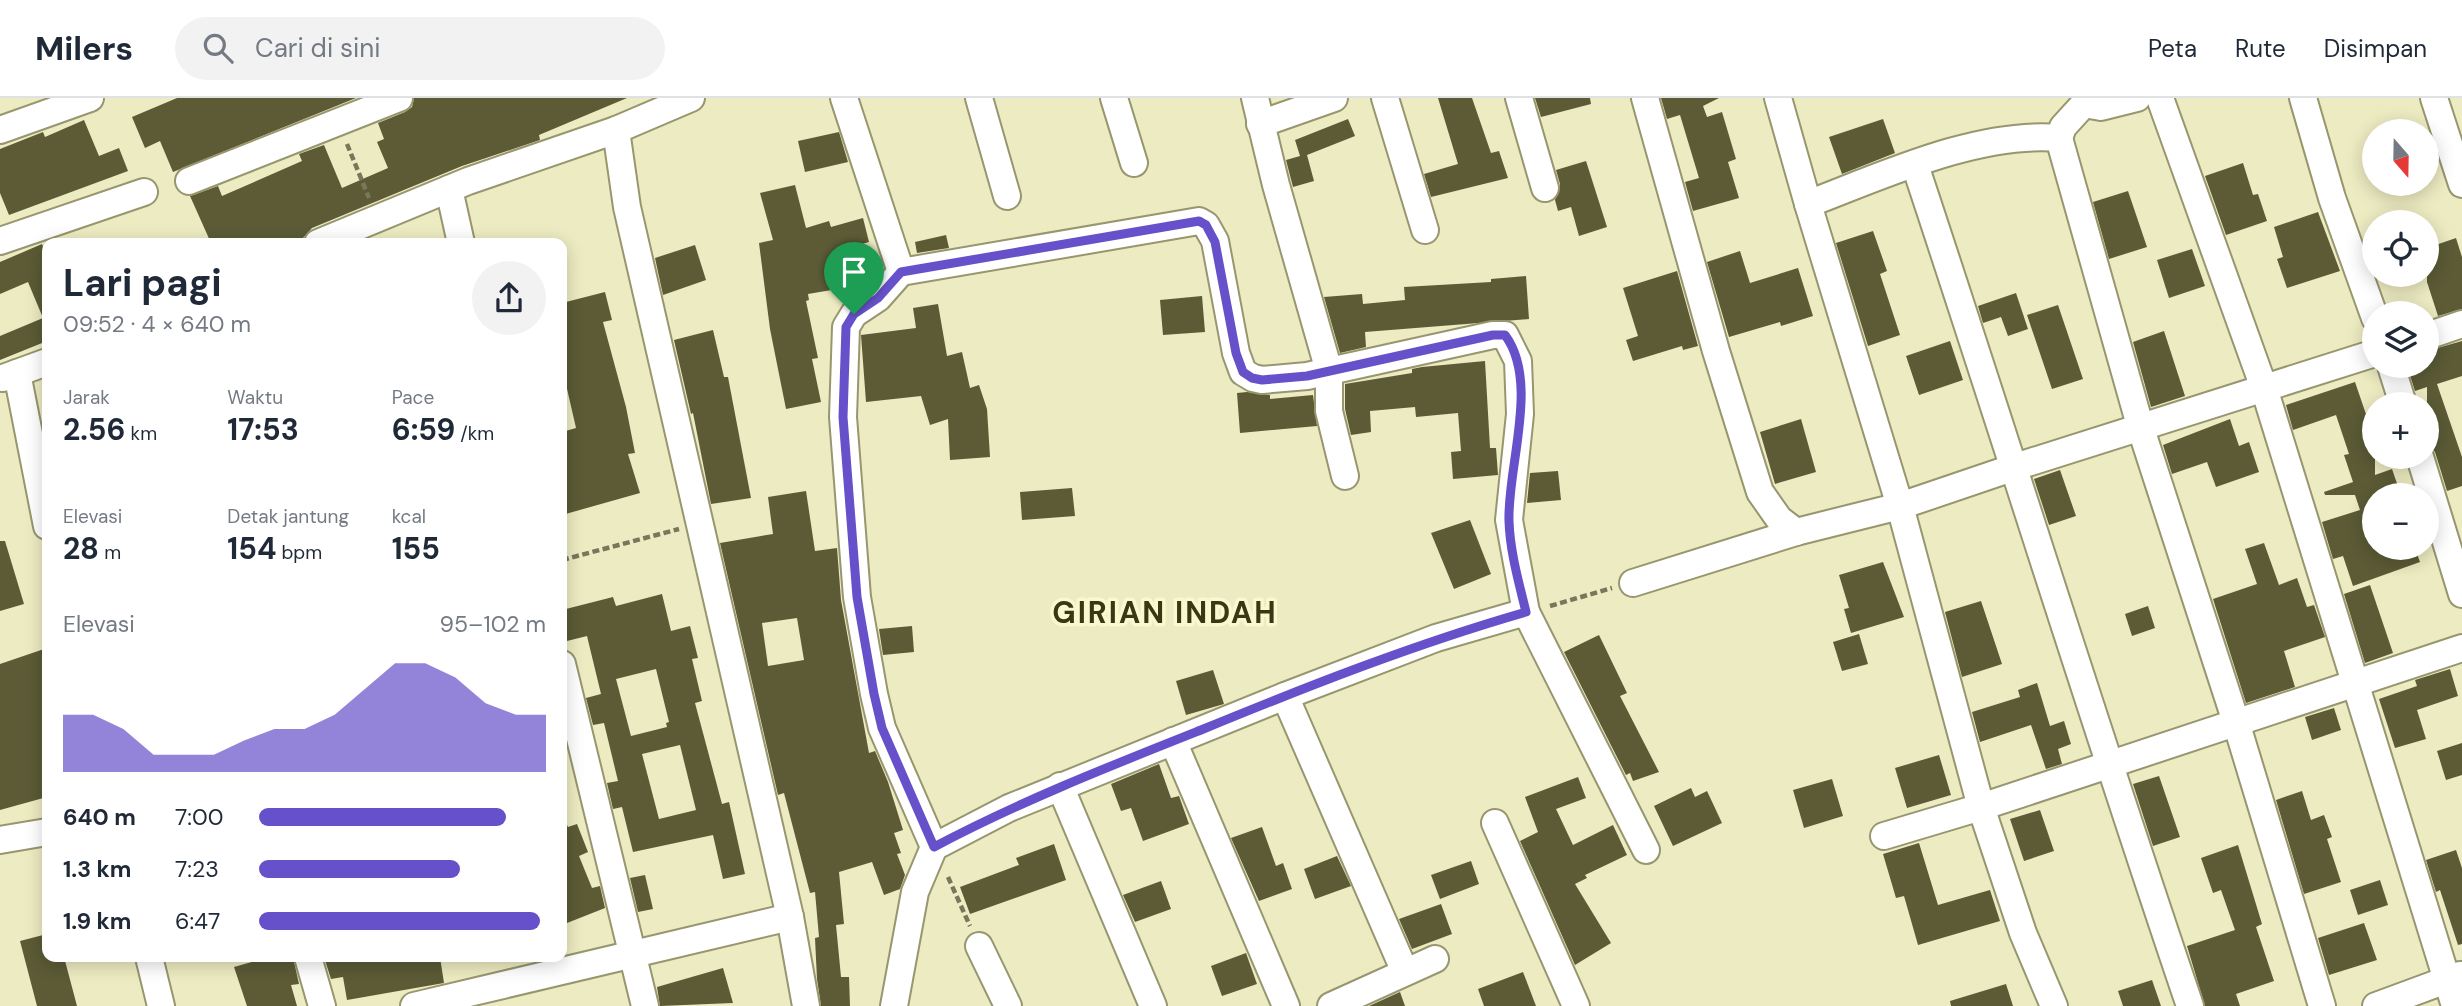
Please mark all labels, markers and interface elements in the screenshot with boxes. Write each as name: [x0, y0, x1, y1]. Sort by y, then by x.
search box: [175, 17, 665, 80]
text: Milers: [35, 27, 133, 70]
icon: search: [199, 29, 237, 67]
text: Cari di sini: [255, 31, 381, 65]
text: Peta: [2148, 33, 2197, 64]
text: Rute: [2235, 33, 2286, 64]
text: Disimpan: [2324, 33, 2427, 64]
north arrow: [2362, 119, 2440, 196]
map controls: [2362, 119, 2439, 560]
button: locate: [2362, 210, 2439, 287]
pin: [824, 242, 884, 314]
icon: arrive: [835, 253, 873, 291]
text: Lari pagi: [63, 258, 222, 308]
button: share: [472, 261, 546, 335]
button: layers: [2362, 301, 2439, 378]
text: 09:52 · 4 × 640 m: [63, 309, 251, 339]
text: Jarak: [63, 385, 110, 410]
text: Waktu: [227, 385, 283, 410]
text: Pace: [392, 385, 434, 410]
button: +: [2362, 392, 2439, 469]
text: 2.56: [63, 410, 126, 449]
text: 17:53: [227, 410, 299, 449]
text: 6:59: [392, 410, 455, 449]
text: km: [126, 421, 157, 446]
text: /km: [455, 421, 494, 446]
button: −: [2362, 483, 2439, 560]
text: Elevasi: [63, 504, 122, 529]
text: Detak jantung: [227, 504, 349, 529]
text: kcal: [392, 504, 426, 529]
text: 28: [63, 529, 99, 568]
text: 154: [227, 529, 276, 568]
text: 155: [392, 529, 440, 568]
text: m: [99, 540, 121, 565]
text: bpm: [276, 540, 322, 565]
district label: GIRIAN INDAH: [1052, 593, 1278, 632]
text: Elevasi: [63, 609, 135, 639]
text: 95–102 m: [440, 609, 546, 639]
text: 640 m: [63, 802, 136, 832]
text: 7:00: [175, 802, 223, 832]
text: 1.3 km: [63, 854, 131, 884]
text: 7:23: [175, 854, 219, 884]
text: 1.9 km: [63, 906, 131, 936]
text: 6:47: [175, 906, 220, 936]

